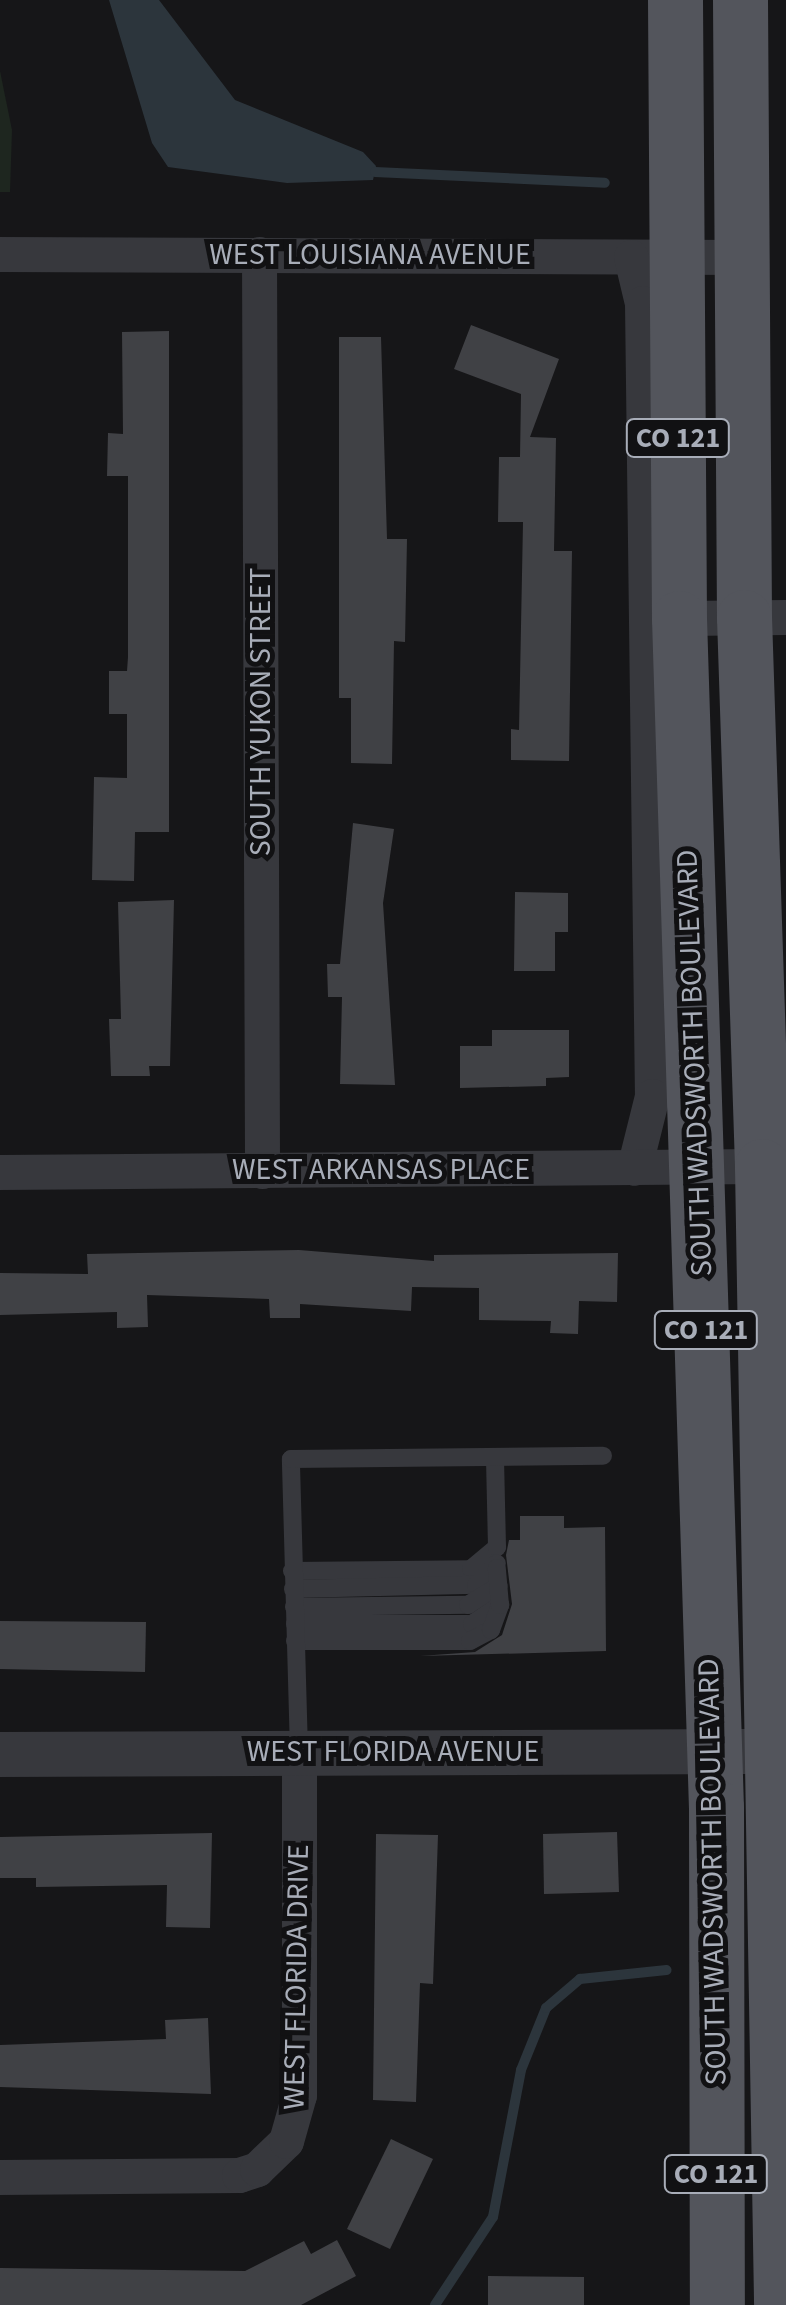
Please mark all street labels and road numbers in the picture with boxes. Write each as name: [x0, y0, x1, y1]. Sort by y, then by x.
street label: WEST LOUISIANA AVENUE: [209, 237, 531, 273]
road number: CO 121: [626, 415, 730, 461]
street label: SOUTH YUKON STREET: [243, 568, 279, 856]
street label: SOUTH WADSWORTH BOULEVARD: [670, 849, 720, 1277]
street label: WEST ARKANSAS PLACE: [232, 1152, 530, 1188]
road number: CO 121: [654, 1307, 758, 1353]
street label: SOUTH WADSWORTH BOULEVARD: [691, 1658, 735, 2086]
street label: WEST FLORIDA AVENUE: [247, 1734, 539, 1770]
street label: WEST FLORIDA DRIVE: [277, 1844, 317, 2110]
road number: CO 121: [664, 2151, 768, 2197]

